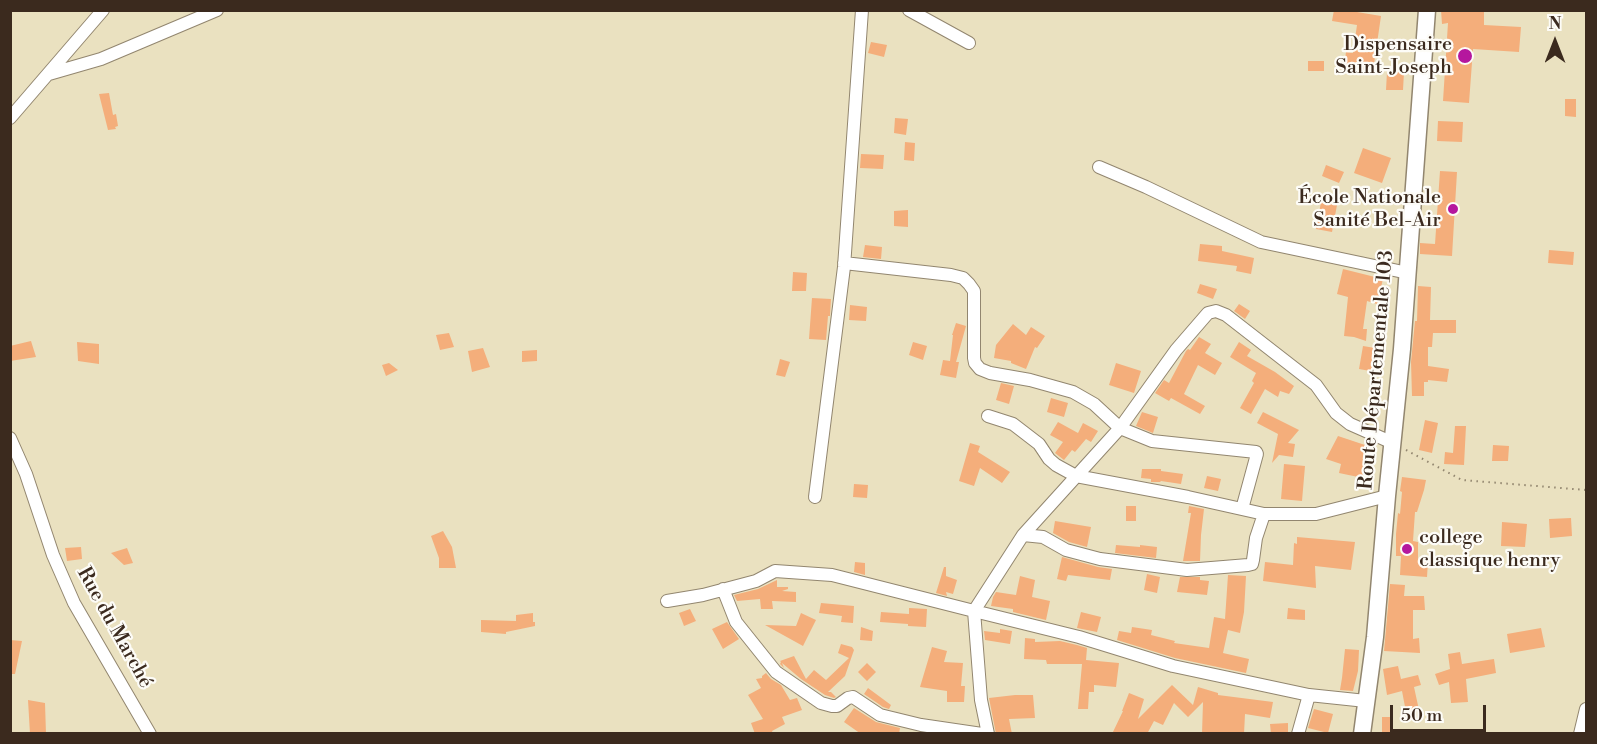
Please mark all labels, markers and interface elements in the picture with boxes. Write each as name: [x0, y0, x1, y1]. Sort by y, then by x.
north arrow: [1525, 12, 1585, 72]
text: N: [1549, 14, 1561, 34]
place label: Dispensaire Saint-Joseph: [1335, 33, 1452, 80]
marker: Dispensaire Saint-Joseph: [1456, 47, 1474, 65]
place label: École Nationale Sanité Bel-Air: [1298, 186, 1441, 233]
marker: École Nationale Sanité Bel-Air: [1446, 202, 1460, 216]
street label: Route Départementale 103: [1355, 249, 1399, 491]
place label: college classique henry: [1419, 526, 1560, 573]
marker: college classique henry: [1400, 542, 1414, 556]
street label: Rue du Marché: [71, 563, 157, 693]
scale bar: [1393, 693, 1489, 731]
text: 50 m: [1401, 704, 1442, 727]

